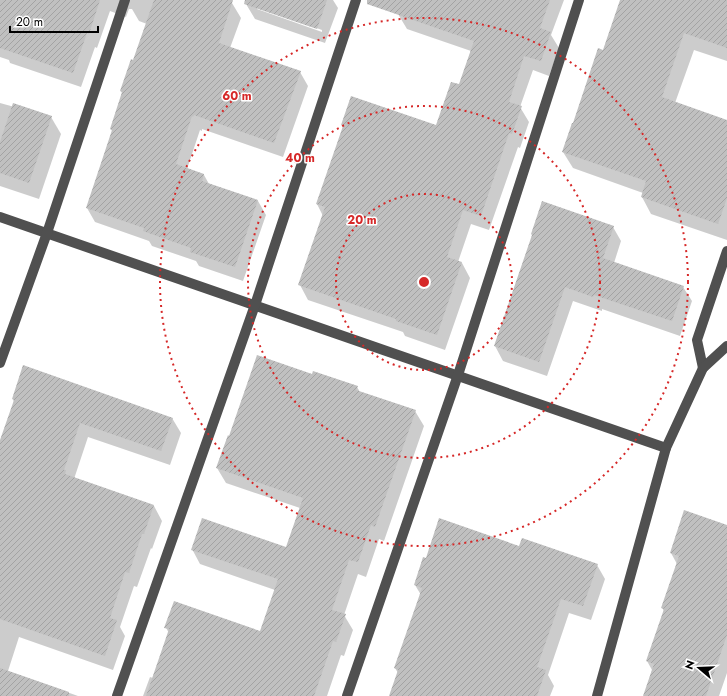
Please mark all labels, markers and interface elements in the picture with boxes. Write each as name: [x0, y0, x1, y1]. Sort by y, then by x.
scale bar: [10, 8, 98, 34]
text: 20 m: [16, 13, 43, 31]
text: 60 m: [222, 87, 252, 105]
text: 40 m: [285, 149, 315, 167]
text: 20 m: [347, 211, 377, 229]
centre of rings: [417, 275, 431, 289]
north arrow: [679, 648, 719, 688]
text: N: [681, 658, 699, 671]

